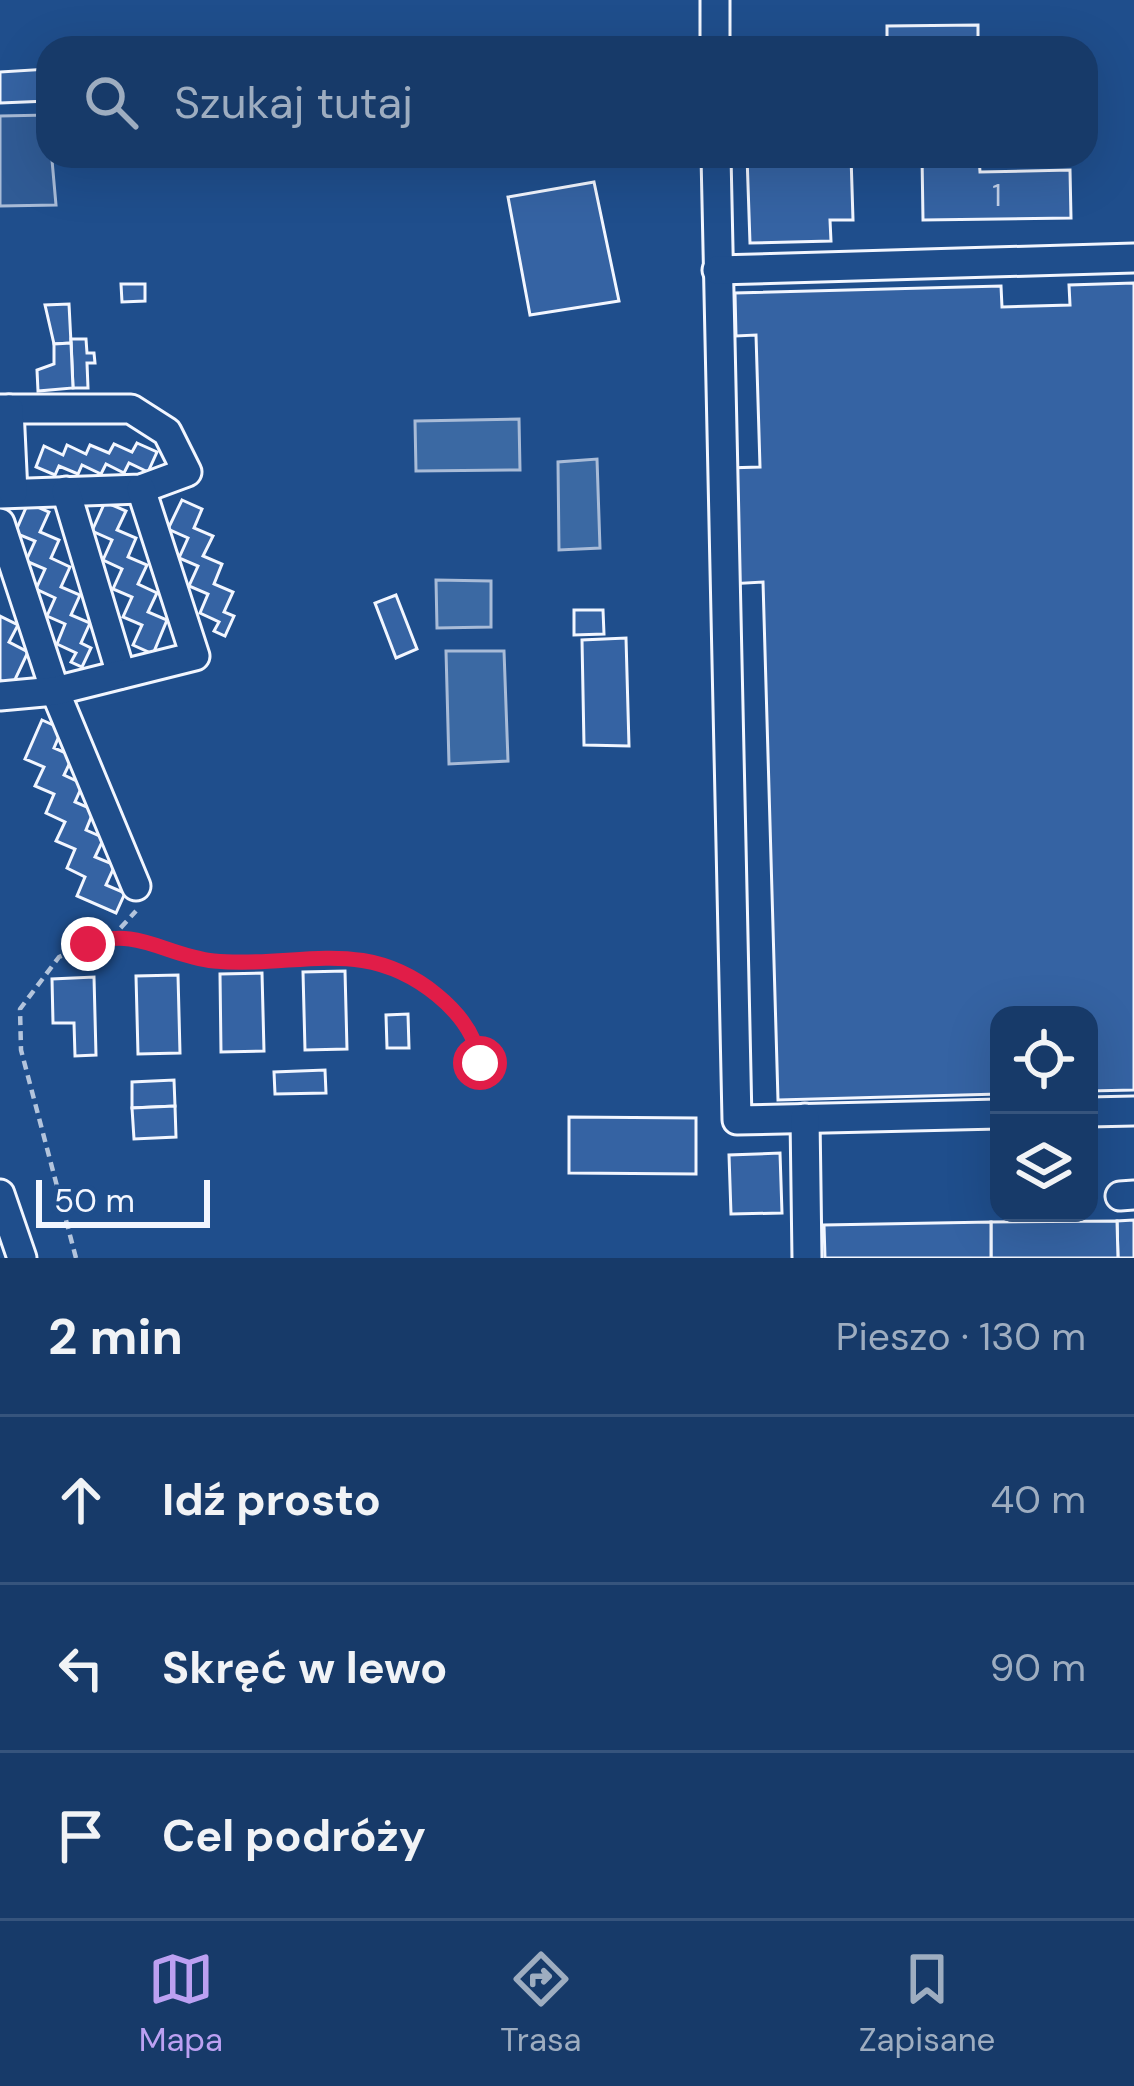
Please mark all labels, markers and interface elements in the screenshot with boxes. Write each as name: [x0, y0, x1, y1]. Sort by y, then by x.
search box: [36, 36, 1098, 168]
icon: search: [78, 69, 144, 135]
text: Szukaj tutaj: [174, 73, 413, 132]
house number: 1: [992, 176, 1002, 215]
route end: [61, 917, 115, 971]
map controls: [990, 1006, 1098, 1222]
button: locate: [990, 1006, 1098, 1114]
route start: [453, 1036, 507, 1090]
button: layers: [990, 1114, 1098, 1222]
scale bar: [36, 1174, 210, 1227]
text: 50 m: [54, 1179, 135, 1222]
text: 2 min: [48, 1303, 183, 1370]
text: Pieszo · 130 m: [836, 1311, 1086, 1362]
icon: ahead: [48, 1467, 114, 1533]
text: Idź prosto: [162, 1470, 381, 1529]
text: 40 m: [991, 1474, 1086, 1525]
icon: left: [48, 1635, 114, 1701]
text: Skręć w lewo: [162, 1638, 447, 1697]
text: 90 m: [990, 1642, 1086, 1693]
icon: arrive: [48, 1803, 114, 1869]
text: Cel podróży: [162, 1806, 426, 1865]
tab: Mapa: [139, 1946, 223, 2061]
tab: Trasa: [500, 1946, 582, 2061]
tab: Zapisane: [859, 1946, 995, 2061]

